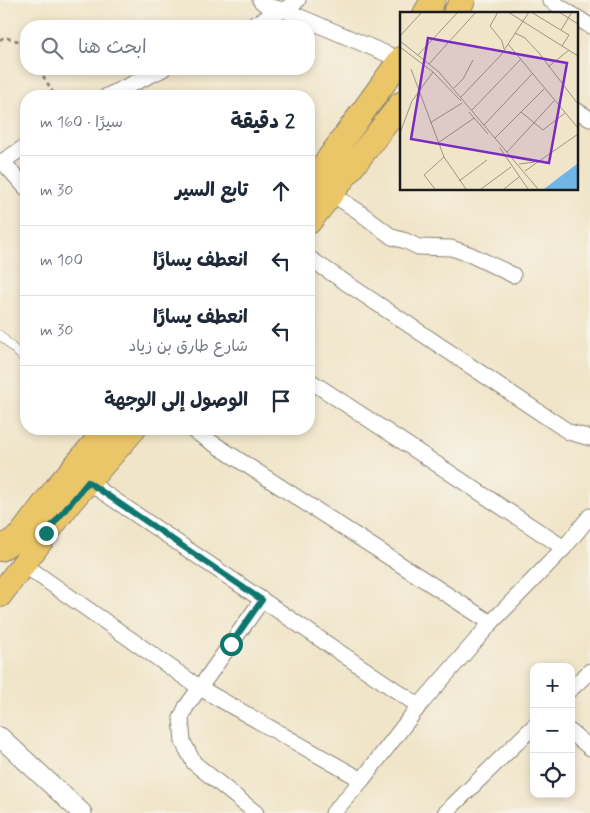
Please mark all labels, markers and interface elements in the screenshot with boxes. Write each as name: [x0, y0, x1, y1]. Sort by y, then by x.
inset map: [400, 12, 578, 190]
search box: [20, 20, 315, 75]
icon: search: [38, 34, 66, 62]
text: ابحث هنا: [78, 35, 147, 60]
text: 2 دقيقة: [231, 108, 295, 136]
text: سيرًا · 160 m: [40, 112, 123, 133]
icon: ahead: [267, 177, 295, 205]
text: تابع السير: [175, 178, 248, 203]
text: 30 m: [40, 180, 73, 201]
icon: left: [267, 247, 295, 275]
text: انعطف يسارًا: [153, 248, 248, 273]
text: 100 m: [40, 250, 83, 271]
text: انعطف يسارًا: [153, 305, 248, 330]
icon: left: [267, 317, 295, 345]
text: 30 m: [40, 320, 73, 341]
text: شارع طارق بن زياد: [129, 336, 248, 357]
icon: arrive: [267, 387, 295, 415]
text: الوصول إلى الوجهة: [104, 388, 248, 413]
route end: [35, 522, 58, 545]
route start: [220, 633, 243, 656]
map controls: [530, 663, 575, 798]
button: +: [530, 663, 575, 708]
button: −: [530, 708, 575, 753]
button: locate: [530, 753, 575, 798]

